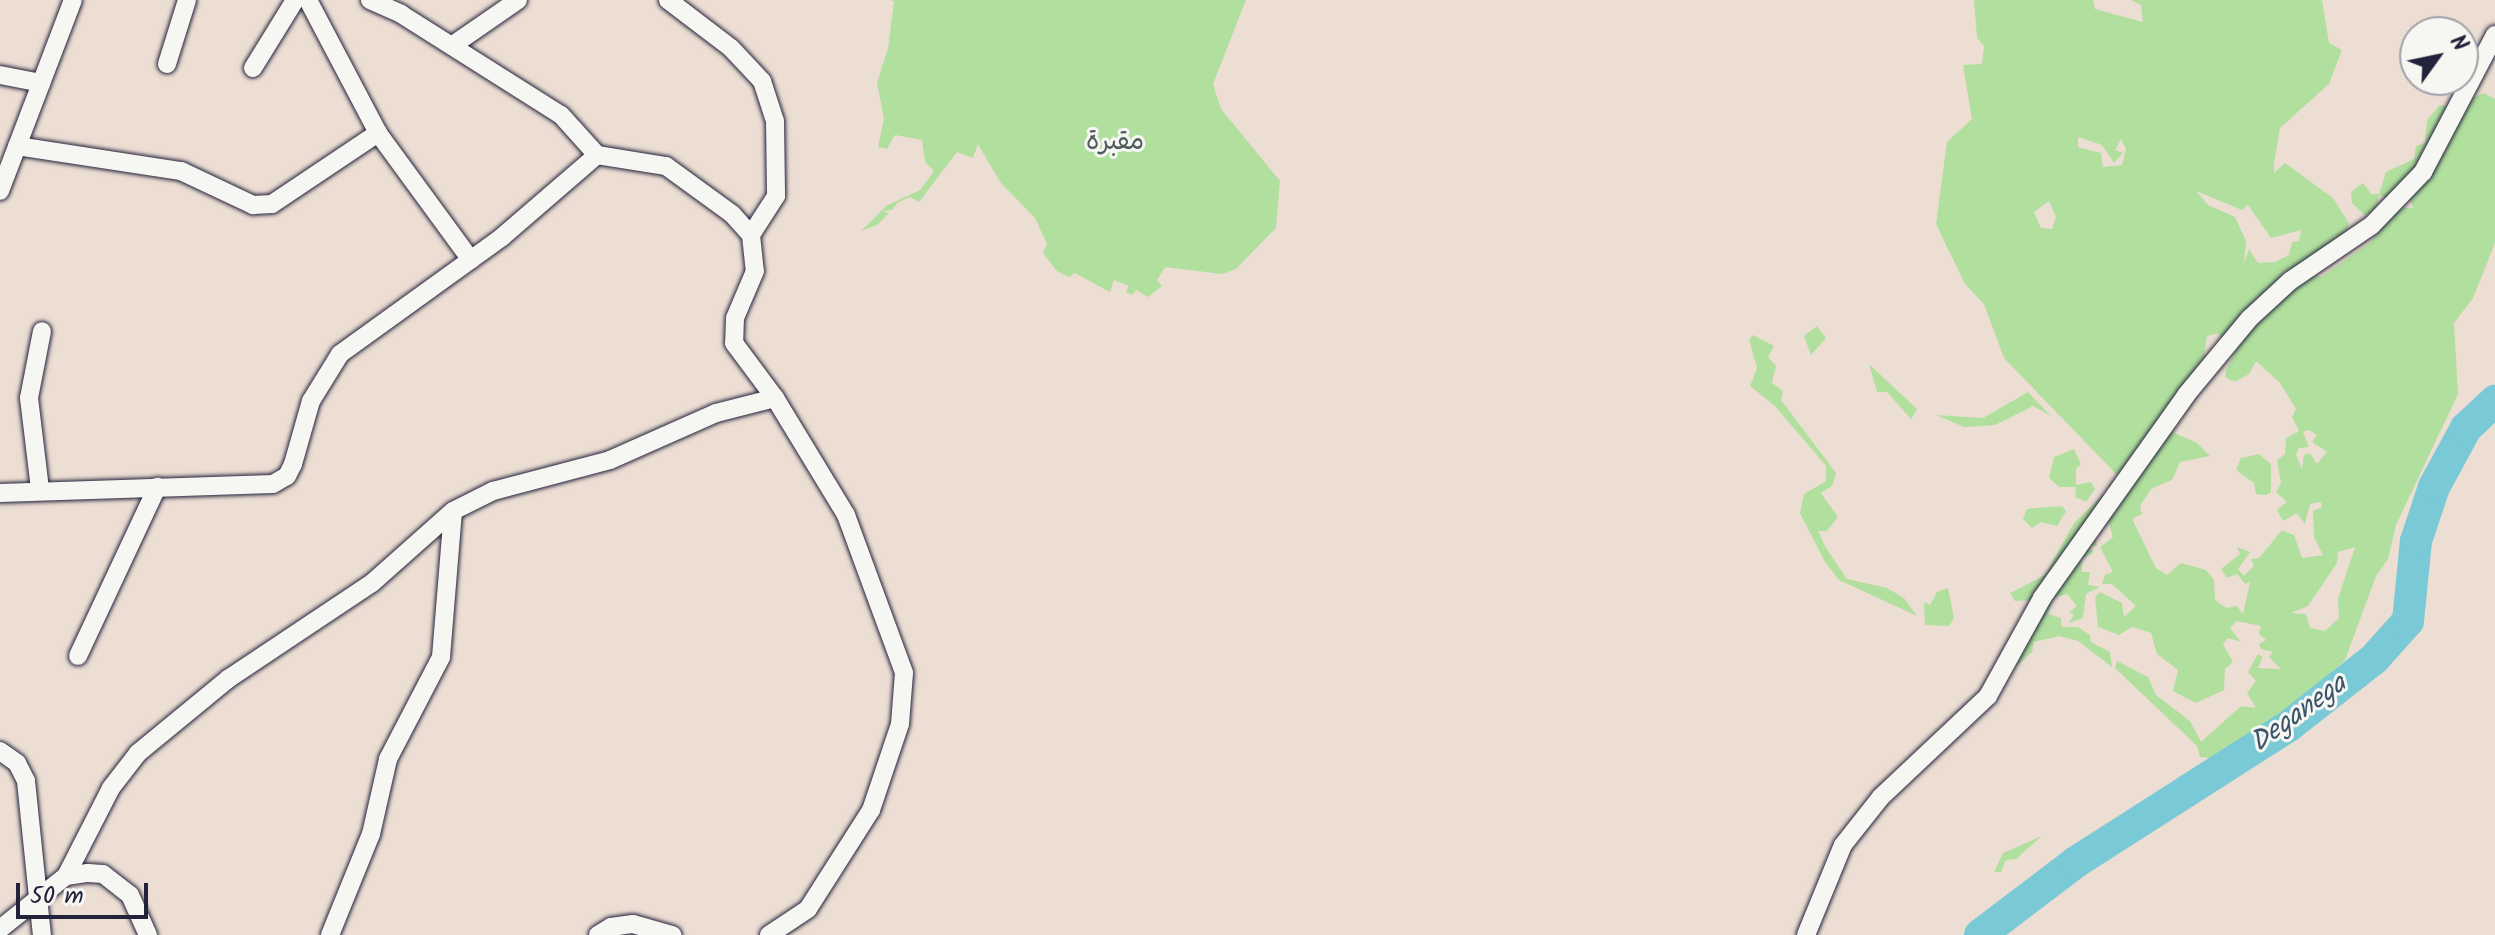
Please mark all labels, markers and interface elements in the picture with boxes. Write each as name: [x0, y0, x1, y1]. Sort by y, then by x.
north arrow: [2399, 16, 2479, 96]
text: N: [2439, 28, 2476, 59]
park label: مقبرة: [1086, 127, 1144, 159]
water label: Deganega: [2244, 668, 2354, 760]
scale bar: [20, 867, 152, 917]
text: 50 m: [30, 877, 84, 916]

